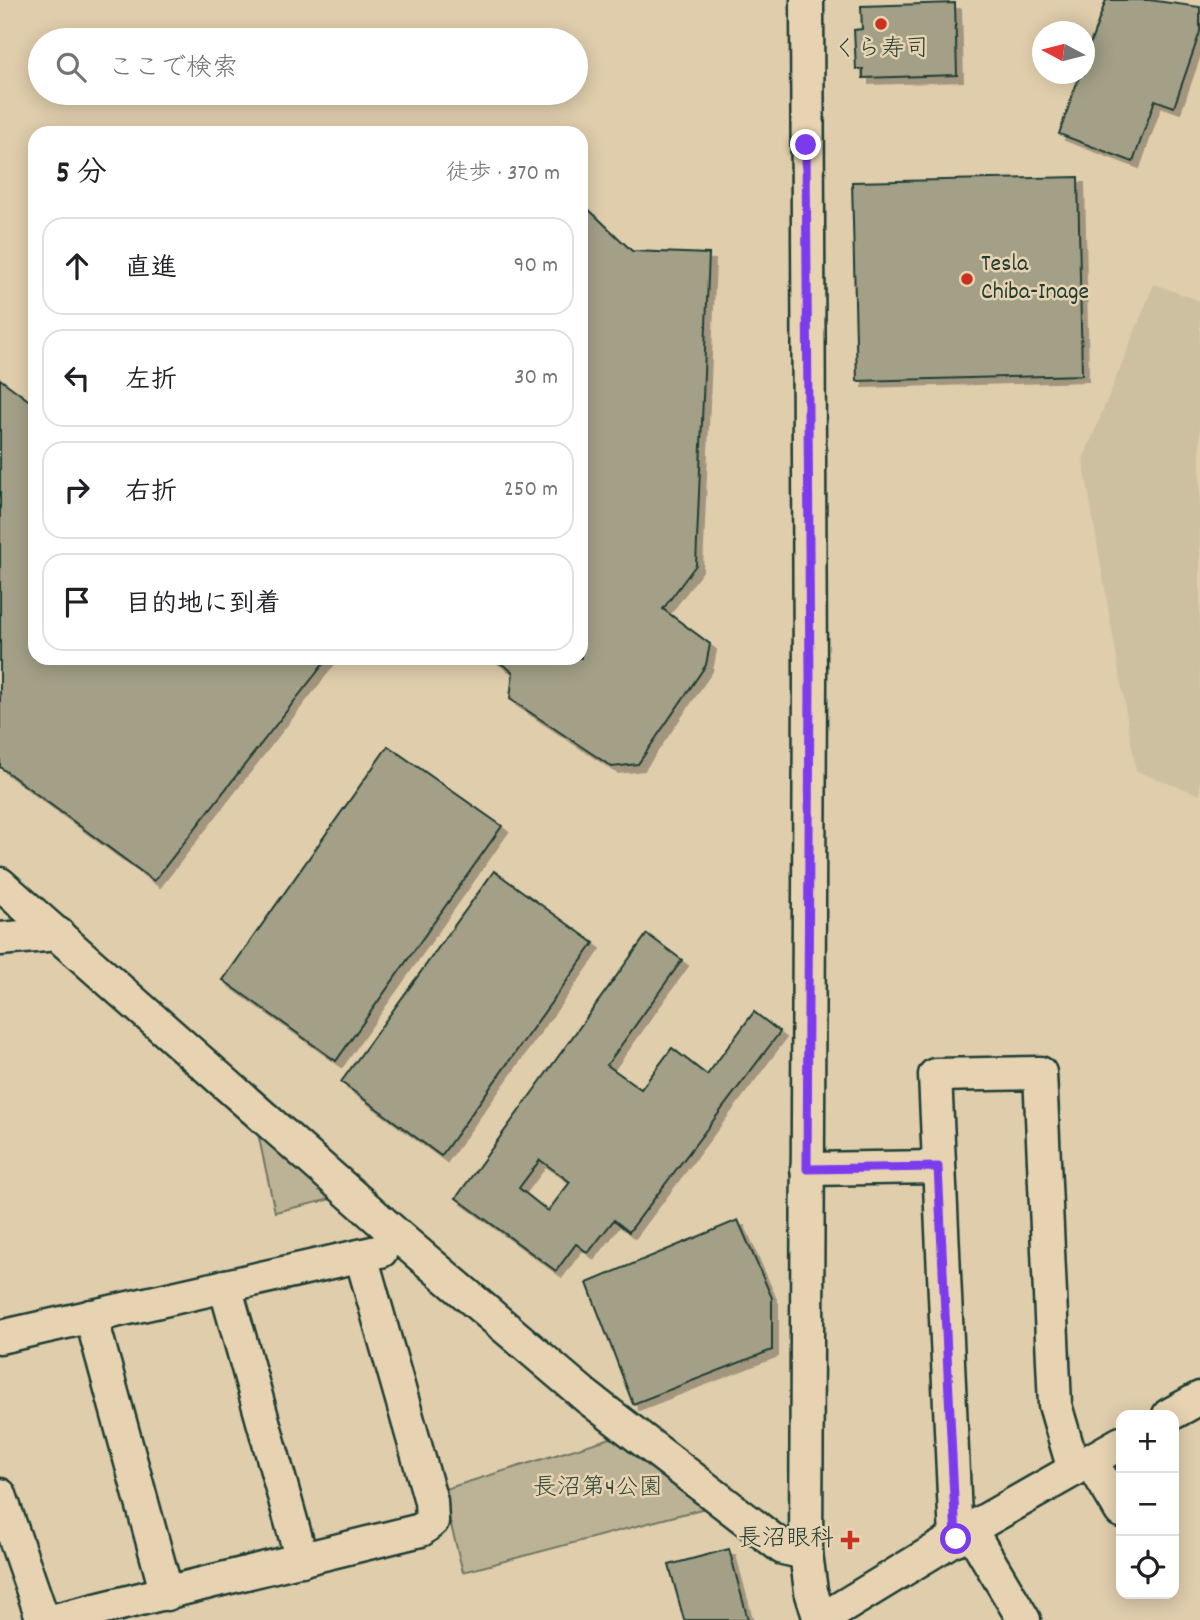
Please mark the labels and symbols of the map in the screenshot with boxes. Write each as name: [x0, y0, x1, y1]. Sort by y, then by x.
marker: くら寿司: [873, 16, 889, 32]
north arrow: [1032, 21, 1095, 84]
place label: くら寿司: [833, 33, 929, 67]
route end: [790, 129, 821, 160]
place label: Tesla Chiba-Inage: [981, 248, 1089, 310]
marker: Tesla Chiba-Inage: [959, 271, 975, 287]
park label: 長沼第4公園: [533, 1472, 663, 1506]
place label: 長沼眼科: [738, 1523, 834, 1557]
route start: [940, 1523, 971, 1554]
marker: 長沼眼科: [840, 1530, 860, 1550]

